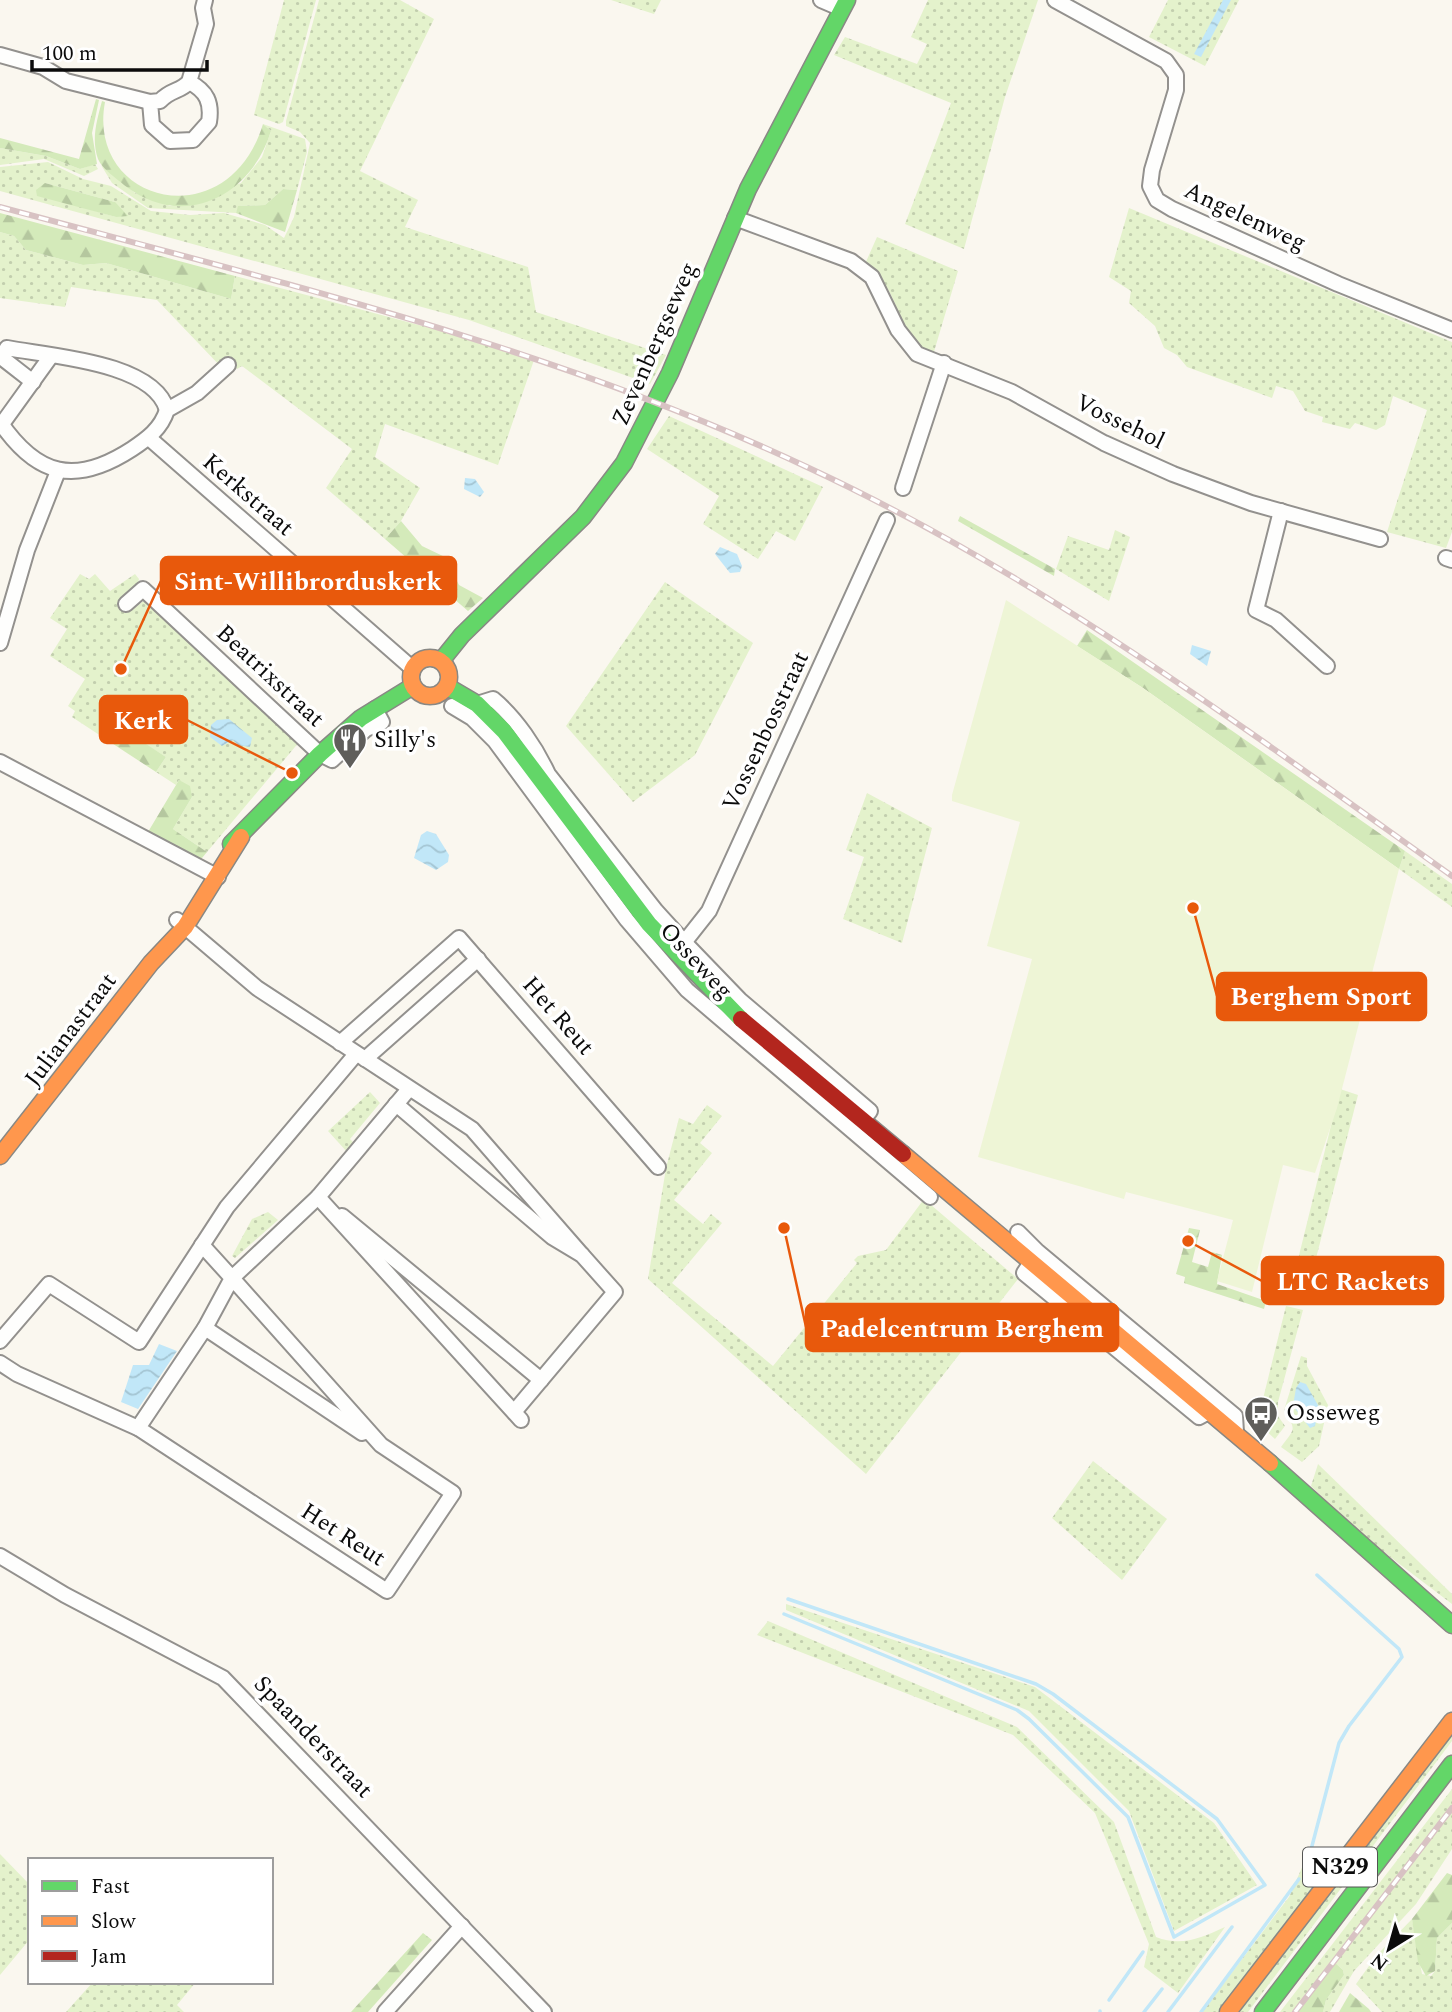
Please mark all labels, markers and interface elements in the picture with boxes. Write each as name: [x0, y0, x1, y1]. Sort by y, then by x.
scale bar: [32, 28, 206, 72]
text: 100 m: [42, 38, 97, 70]
street label: Angelenweg: [1178, 173, 1312, 261]
street label: Zevenbergseweg: [603, 256, 707, 432]
street label: Vossehol: [1069, 385, 1171, 459]
street label: Kerkstraat: [194, 445, 302, 545]
callout: Sint-Willibrorduskerk: [161, 557, 456, 604]
text: Sint-Willibrorduskerk: [174, 562, 442, 602]
street label: Beatrixstraat: [207, 616, 333, 736]
street label: Vossenbosstraat: [713, 645, 819, 817]
callout: Kerk: [100, 696, 187, 743]
text: Kerk: [113, 701, 173, 741]
restaurant icon: Silly's: [331, 721, 369, 770]
place label: Silly's: [374, 722, 436, 758]
street label: Osseweg: [651, 914, 741, 1008]
street label: Julianastraat: [16, 965, 126, 1095]
street label: Het Reut: [513, 968, 603, 1064]
callout: Berghem Sport: [1217, 973, 1426, 1020]
text: Berghem Sport: [1230, 977, 1412, 1017]
callout: LTC Rackets: [1262, 1257, 1443, 1304]
text: LTC Rackets: [1277, 1262, 1429, 1302]
callout: Padelcentrum Berghem: [806, 1304, 1118, 1351]
text: Padelcentrum Berghem: [820, 1309, 1104, 1349]
bus stop icon: Osseweg: [1242, 1394, 1280, 1443]
place label: Osseweg: [1286, 1395, 1380, 1431]
street label: Het Reut: [293, 1494, 393, 1576]
street label: Spaanderstraat: [245, 1667, 381, 1807]
road number: N329: [1303, 1848, 1377, 1886]
legend: [28, 1858, 273, 1984]
text: Fast: [91, 1871, 130, 1903]
text: Slow: [91, 1906, 137, 1938]
north arrow: [1354, 1914, 1424, 1984]
text: Jam: [91, 1941, 127, 1973]
text: N: [1365, 1945, 1395, 1978]

